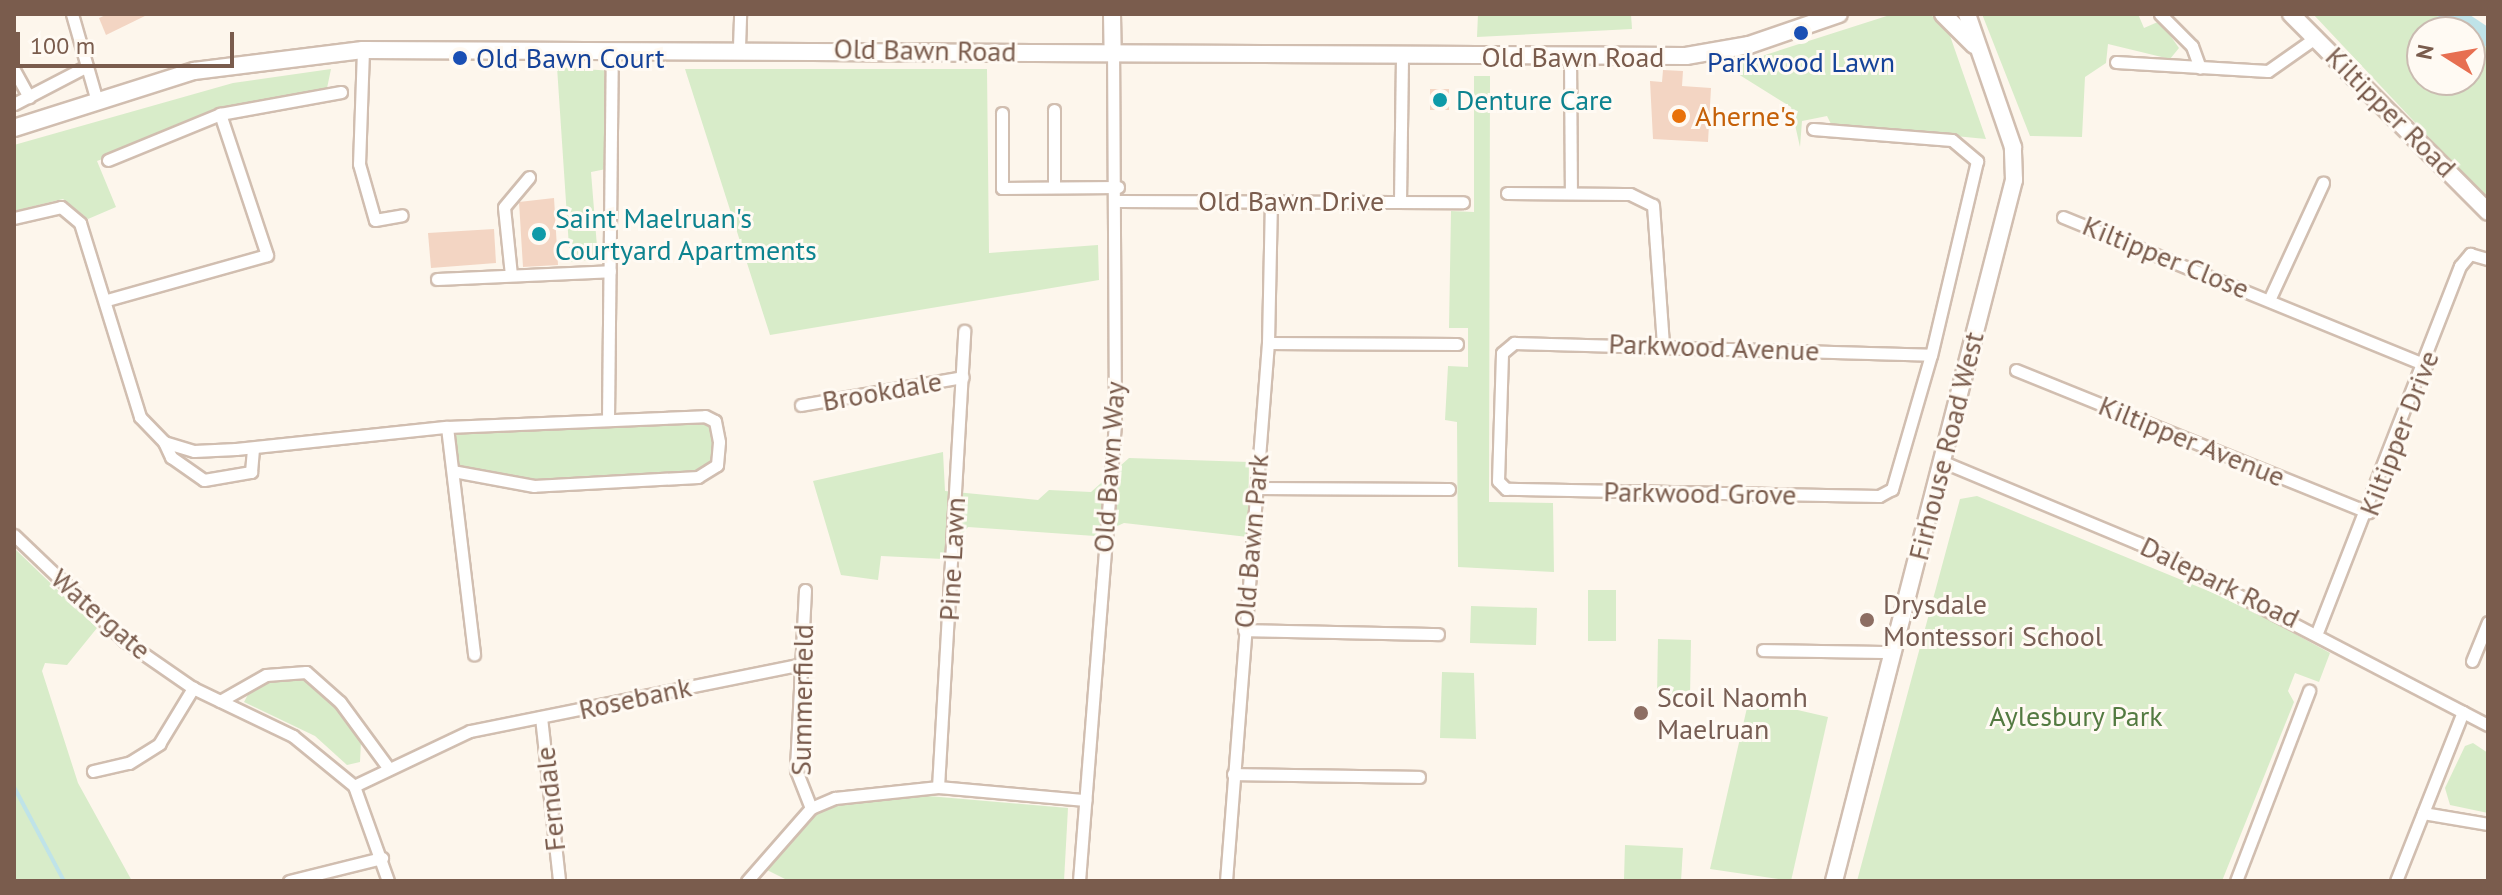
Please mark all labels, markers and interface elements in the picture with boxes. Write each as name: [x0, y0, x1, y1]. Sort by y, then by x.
scale bar: [20, 16, 238, 66]
north arrow: [2406, 16, 2486, 96]
marker: Parkwood Lawn: [1792, 24, 1810, 42]
text: 100 m: [30, 30, 95, 61]
street label: Old Bawn Road: [833, 32, 1017, 68]
street label: Old Bawn Road: [1482, 40, 1664, 74]
street label: Kiltipper Road: [2319, 40, 2463, 184]
place label: Old Bawn Court: [476, 41, 664, 75]
text: N: [2409, 42, 2440, 62]
place label: Parkwood Lawn: [1707, 45, 1895, 79]
marker: Old Bawn Court: [451, 49, 469, 67]
place label: Denture Care: [1456, 83, 1613, 117]
marker: Denture Care: [1431, 91, 1449, 109]
place label: Aherne's: [1695, 99, 1796, 133]
marker: Aherne's: [1670, 107, 1688, 125]
street label: Old Bawn Drive: [1198, 184, 1384, 218]
place label: Saint Maelruan's Courtyard Apartments: [555, 201, 818, 267]
street label: Kiltipper Close: [2078, 208, 2254, 306]
marker: Saint Maelruan's Courtyard Apartments: [530, 225, 548, 243]
street label: Parkwood Avenue: [1608, 327, 1820, 367]
street label: Firhouse Road West: [1901, 328, 1991, 564]
street label: Kiltipper Drive: [2352, 346, 2446, 520]
street label: Brookdale: [820, 364, 944, 418]
street label: Old Bawn Way: [1086, 380, 1132, 554]
street label: Kiltipper Avenue: [2094, 388, 2290, 494]
street label: Old Bawn Park: [1227, 452, 1275, 630]
street label: Parkwood Grove: [1603, 475, 1797, 511]
street label: Pine Lawn: [932, 496, 972, 622]
street label: Dalepark Road: [2135, 529, 2305, 635]
street label: Watergate: [44, 562, 158, 666]
place label: Drysdale Montessori School: [1883, 587, 2103, 653]
marker: Drysdale Montessori School: [1858, 611, 1876, 629]
street label: Summerfield: [784, 624, 820, 776]
street label: Rosebank: [576, 670, 694, 726]
place label: Scoil Naomh Maelruan: [1657, 680, 1808, 746]
park label: Aylesbury Park: [1989, 699, 2163, 733]
marker: Scoil Naomh Maelruan: [1632, 704, 1650, 722]
street label: Ferndale: [528, 745, 572, 853]

